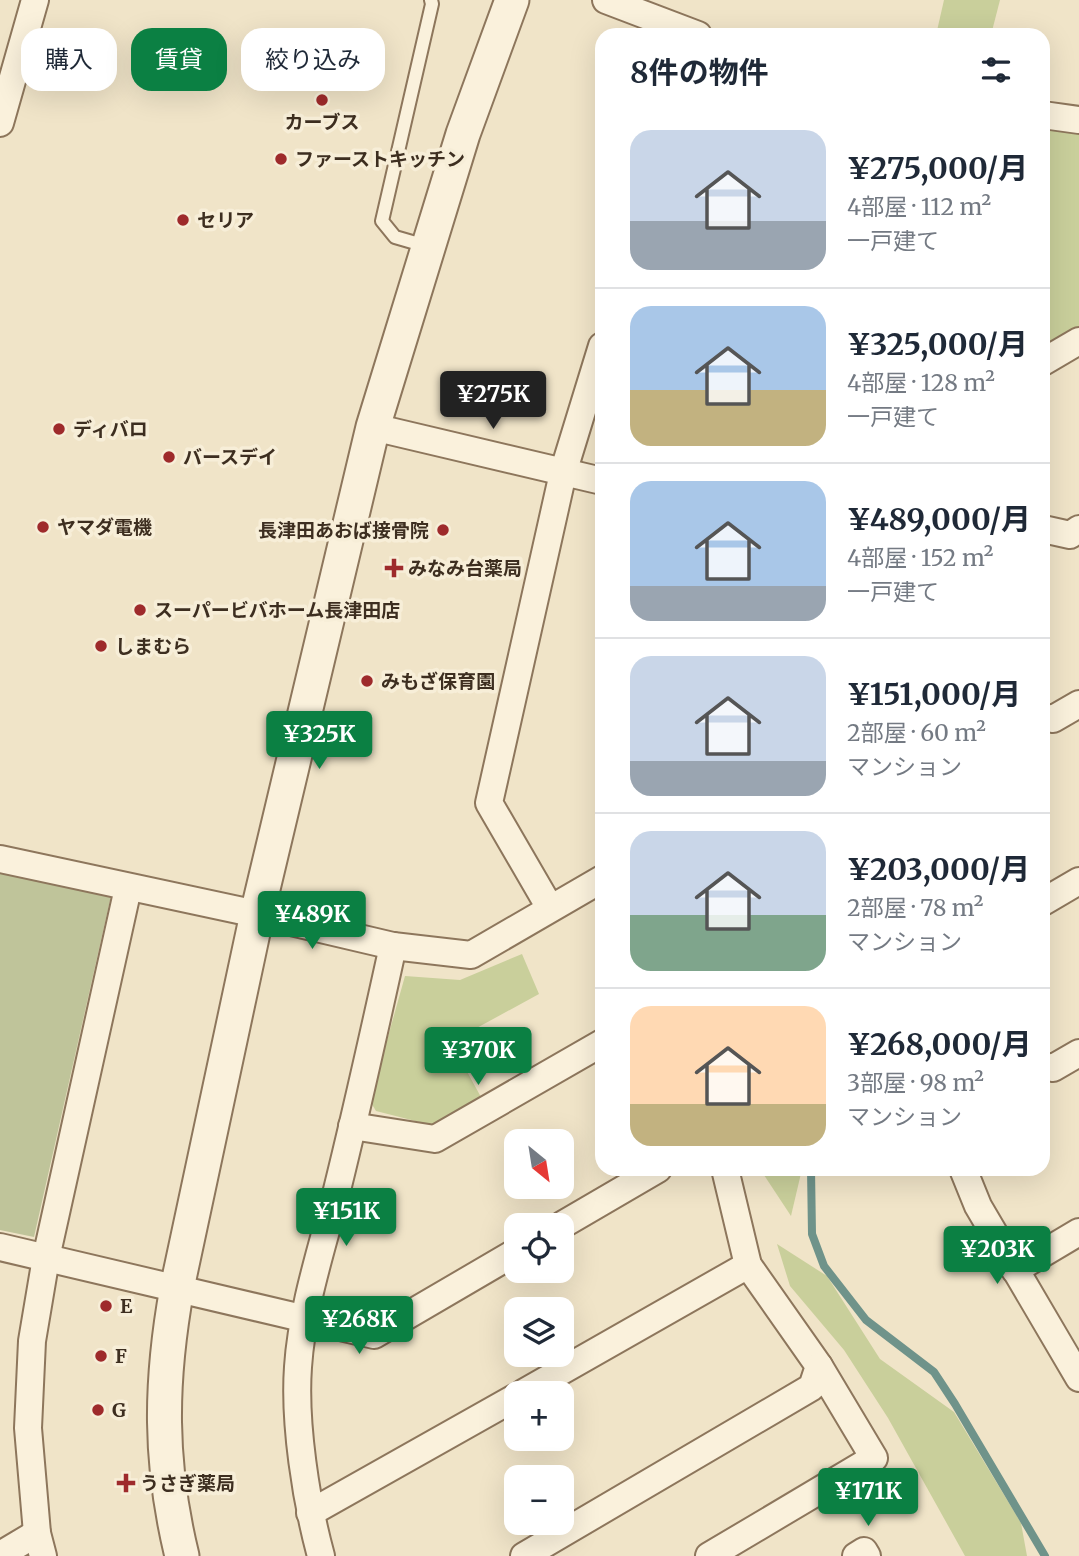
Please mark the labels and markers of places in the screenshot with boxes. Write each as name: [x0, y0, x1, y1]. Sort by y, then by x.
marker: カーブス: [314, 92, 330, 108]
place label: カーブス: [285, 110, 359, 134]
place label: ファーストキッチン: [295, 147, 465, 171]
marker: ファーストキッチン: [273, 151, 289, 167]
place label: セリア: [197, 208, 254, 232]
marker: セリア: [175, 212, 191, 228]
pin: ¥275K: [444, 372, 542, 431]
place label: ディバロ: [73, 417, 148, 441]
marker: ディバロ: [51, 421, 67, 437]
place label: バースデイ: [183, 445, 277, 469]
marker: バースデイ: [161, 449, 177, 465]
place label: ヤマダ電機: [57, 515, 152, 539]
place label: 長津田あおば接骨院: [258, 518, 429, 542]
marker: ヤマダ電機: [35, 519, 51, 535]
marker: 長津田あおば接骨院: [435, 522, 451, 538]
place label: みなみ台薬局: [408, 556, 522, 580]
marker: みなみ台薬局: [386, 560, 402, 576]
place label: スーパービバホーム長津田店: [154, 598, 400, 622]
marker: スーパービバホーム長津田店: [132, 602, 148, 618]
place label: しまむら: [115, 634, 191, 658]
marker: しまむら: [93, 638, 109, 654]
place label: みもざ保育園: [381, 669, 495, 693]
marker: みもざ保育園: [359, 673, 375, 689]
pin: ¥325K: [270, 712, 368, 771]
pin: ¥489K: [263, 892, 361, 951]
pin: ¥370K: [429, 1028, 527, 1087]
pin: ¥151K: [297, 1188, 395, 1248]
pin: ¥203K: [948, 1226, 1046, 1286]
place label: E: [120, 1294, 133, 1318]
pin: ¥268K: [310, 1296, 408, 1356]
marker: E: [98, 1298, 114, 1314]
place label: F: [115, 1344, 127, 1368]
marker: F: [93, 1348, 109, 1364]
place label: G: [112, 1398, 126, 1422]
marker: G: [90, 1402, 106, 1418]
pin: ¥171K: [819, 1468, 917, 1528]
place label: うさぎ薬局: [140, 1471, 235, 1495]
marker: うさぎ薬局: [118, 1475, 134, 1491]

